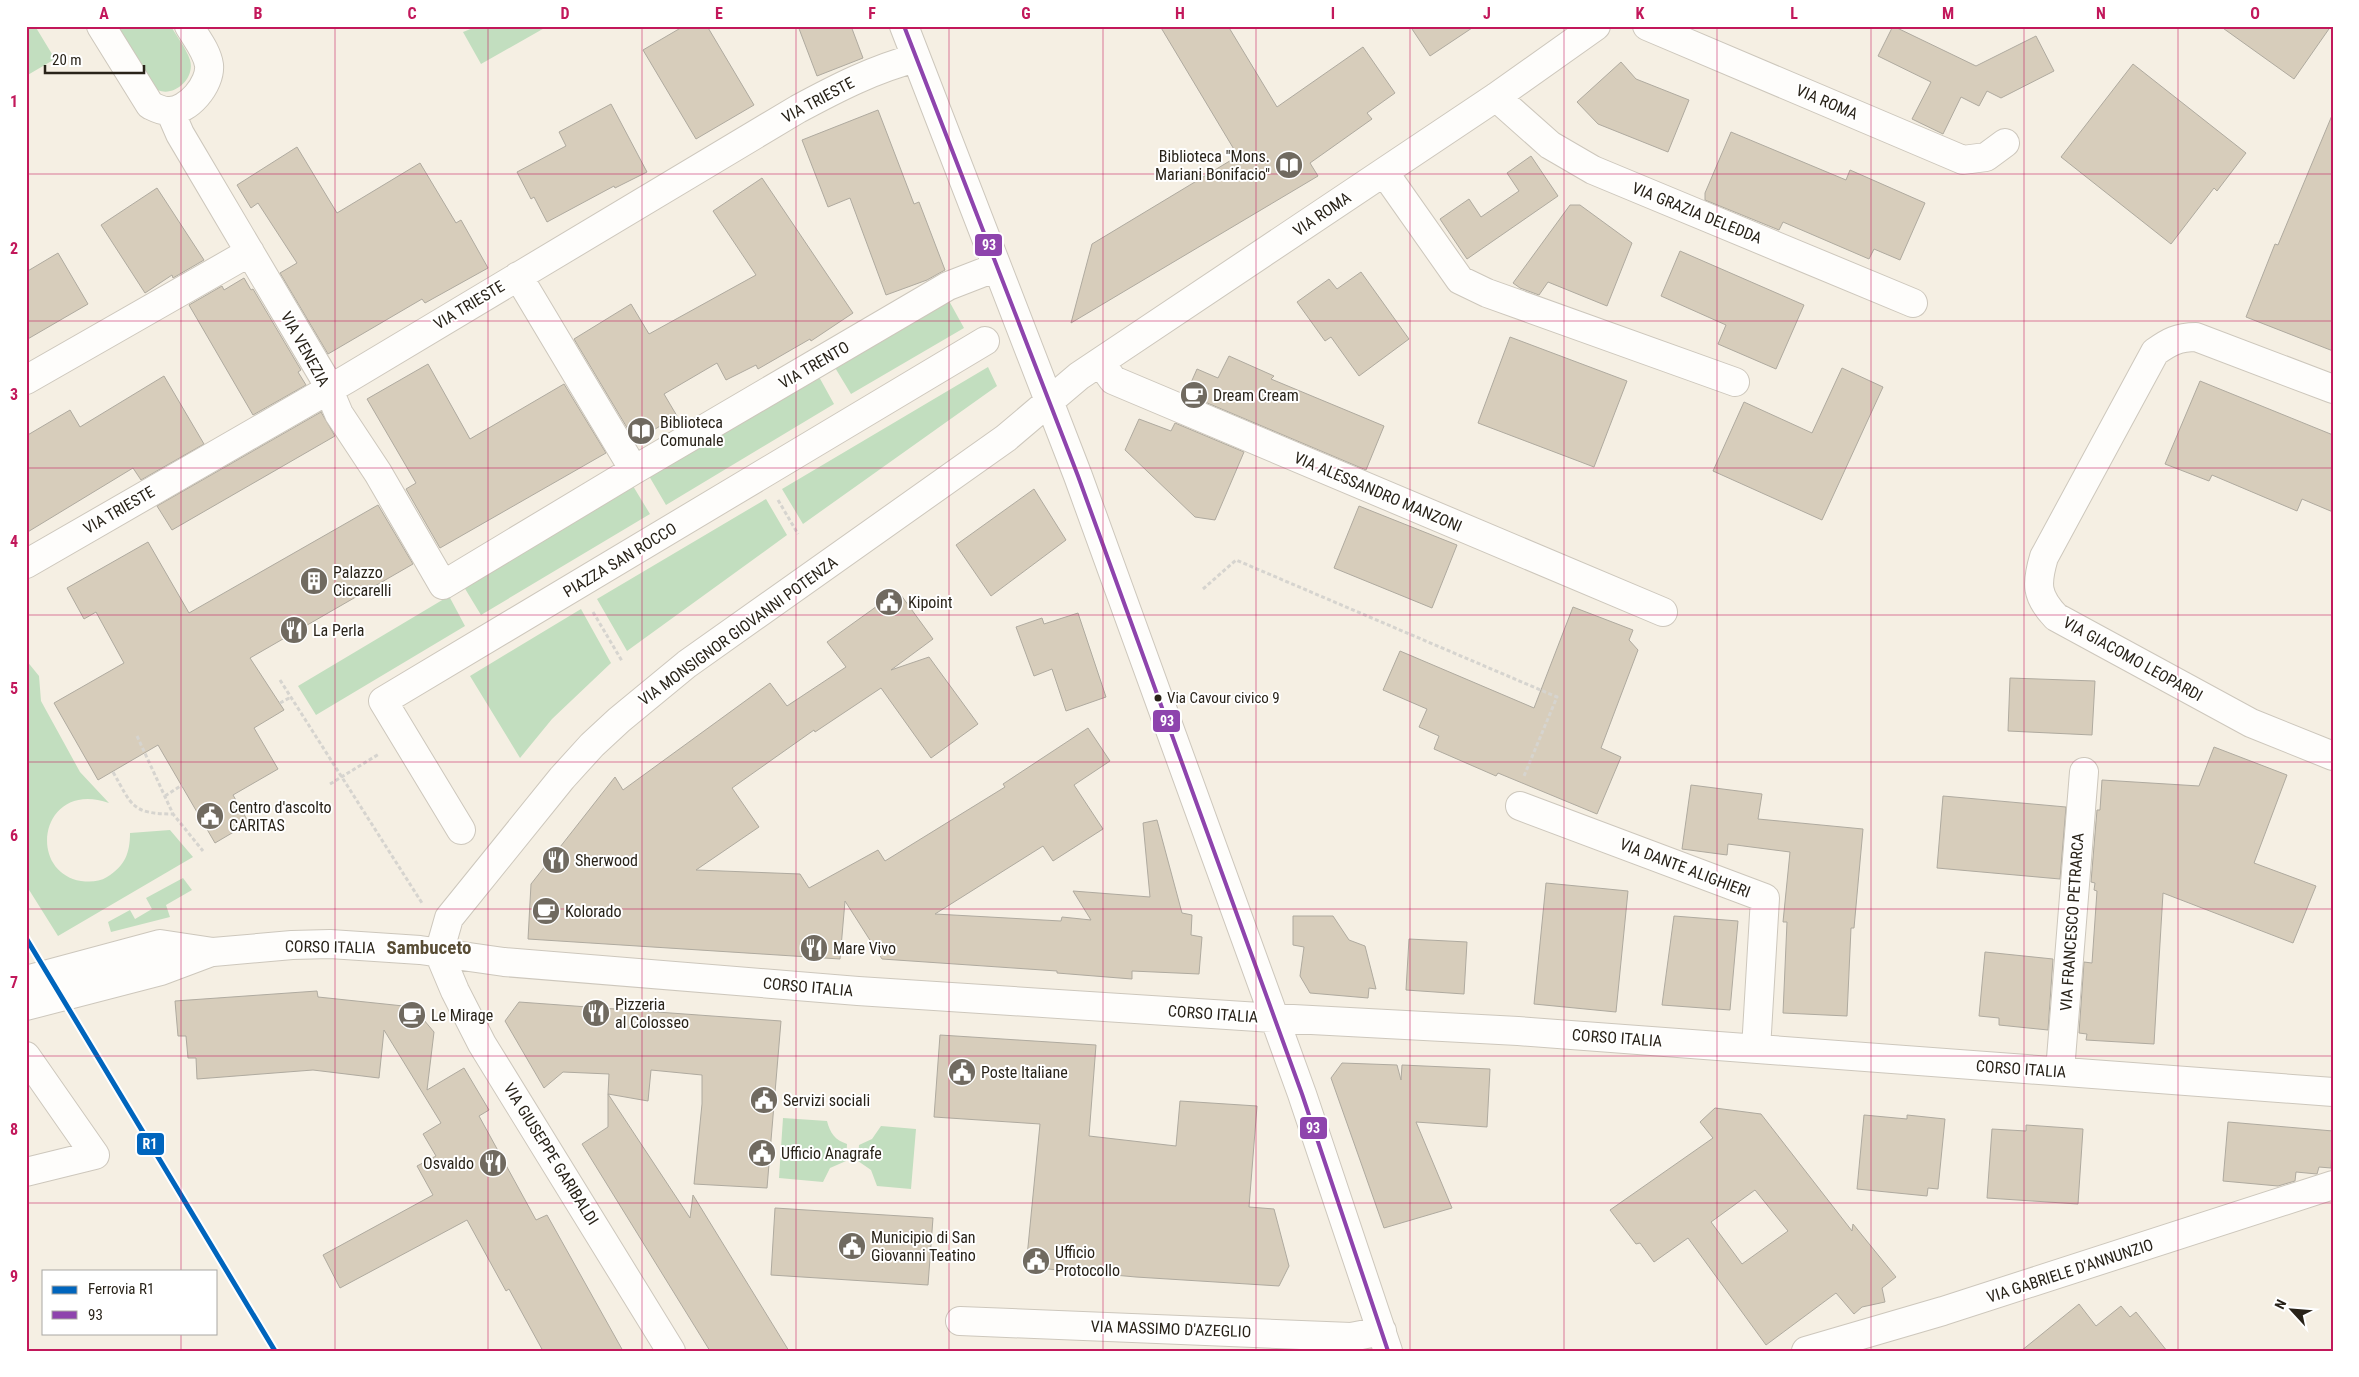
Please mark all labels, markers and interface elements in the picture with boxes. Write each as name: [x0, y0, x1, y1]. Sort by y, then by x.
text: A: [99, 4, 109, 23]
text: B: [254, 4, 263, 23]
text: C: [407, 4, 417, 23]
text: D: [560, 4, 570, 23]
text: E: [715, 4, 723, 23]
text: F: [868, 4, 876, 23]
text: G: [1021, 4, 1031, 23]
text: H: [1175, 4, 1185, 23]
text: I: [1331, 4, 1335, 23]
text: J: [1483, 4, 1491, 23]
text: K: [1636, 4, 1645, 23]
text: L: [1790, 4, 1798, 23]
text: M: [1942, 4, 1954, 23]
text: N: [2096, 4, 2106, 23]
text: O: [2250, 4, 2260, 23]
scale bar: [45, 42, 144, 74]
text: 20 m: [52, 51, 82, 69]
street label: VIA TRIESTE: [779, 73, 857, 127]
street label: VIA ROMA: [1793, 80, 1861, 124]
text: 1: [10, 92, 18, 111]
place label: Biblioteca "Mons. Mariani Bonifacio": [1155, 147, 1270, 184]
library icon: Biblioteca "Mons. Mariani Bonifacio": [1274, 150, 1304, 180]
street label: VIA GRAZIA DELEDDA: [1629, 178, 1765, 248]
street label: VIA ROMA: [1290, 188, 1354, 240]
line badge: 93: [974, 233, 1003, 257]
text: 93: [982, 237, 996, 253]
text: 2: [10, 239, 18, 258]
street label: VIA TRIESTE: [430, 276, 508, 333]
street label: VIA VENEZIA: [277, 308, 333, 390]
street label: VIA TRENTO: [776, 337, 852, 393]
cafe icon: Dream Cream: [1179, 380, 1209, 410]
text: 3: [10, 385, 18, 404]
place label: Dream Cream: [1213, 386, 1299, 405]
place label: Biblioteca Comunale: [660, 413, 723, 450]
library icon: Biblioteca Comunale: [626, 416, 656, 446]
street label: VIA ALESSANDRO MANZONI: [1291, 448, 1465, 536]
street label: VIA TRIESTE: [80, 482, 158, 538]
street label: PIAZZA SAN ROCCO: [560, 519, 680, 601]
text: 4: [10, 532, 18, 551]
street label: VIA MONSIGNOR GIOVANNI POTENZA: [635, 552, 841, 710]
place label: Palazzo Ciccarelli: [333, 563, 391, 600]
building icon: Palazzo Ciccarelli: [299, 566, 329, 596]
public building icon: Kipoint: [874, 587, 904, 617]
place label: Kipoint: [908, 593, 953, 612]
street label: VIA GIACOMO LEOPARDI: [2060, 613, 2206, 705]
restaurant icon: La Perla: [279, 615, 309, 645]
place label: La Perla: [313, 621, 364, 640]
text: 5: [10, 679, 18, 698]
place label: Via Cavour civico 9: [1167, 689, 1280, 707]
marker: Via Cavour civico 9: [1153, 693, 1163, 703]
line badge: 93: [1152, 709, 1181, 733]
text: 93: [1160, 713, 1174, 729]
place label: Centro d'ascolto CARITAS: [229, 798, 331, 835]
public building icon: Centro d'ascolto CARITAS: [195, 801, 225, 831]
text: 6: [10, 826, 18, 845]
street label: VIA FRANCESCO PETRARCA: [2056, 832, 2088, 1012]
street label: VIA DANTE ALIGHIERI: [1617, 834, 1753, 902]
restaurant icon: Sherwood: [541, 845, 571, 875]
place label: Sherwood: [575, 851, 638, 870]
cafe icon: Kolorado: [531, 896, 561, 926]
place label: Kolorado: [565, 902, 621, 921]
restaurant icon: Mare Vivo: [799, 933, 829, 963]
district label: Sambuceto: [387, 936, 471, 959]
street label: CORSO ITALIA: [285, 937, 375, 957]
place label: Mare Vivo: [833, 939, 896, 958]
text: 7: [10, 973, 18, 992]
street label: CORSO ITALIA: [762, 974, 854, 1000]
place label: Pizzeria al Colosseo: [615, 995, 689, 1032]
restaurant icon: Pizzeria al Colosseo: [581, 998, 611, 1028]
cafe icon: Le Mirage: [397, 1000, 427, 1030]
street label: CORSO ITALIA: [1167, 1001, 1259, 1027]
place label: Le Mirage: [431, 1006, 493, 1025]
street label: CORSO ITALIA: [1571, 1025, 1663, 1051]
street label: CORSO ITALIA: [1975, 1056, 2067, 1082]
public building icon: Poste Italiane: [947, 1057, 977, 1087]
place label: Poste Italiane: [981, 1063, 1068, 1082]
street label: VIA GIUSEPPE GARIBALDI: [500, 1079, 602, 1229]
public building icon: Servizi sociali: [749, 1085, 779, 1115]
place label: Servizi sociali: [783, 1091, 870, 1110]
line badge: 93: [1299, 1116, 1328, 1140]
text: 8: [10, 1120, 18, 1139]
text: 93: [1306, 1120, 1320, 1136]
line badge: R1: [136, 1132, 165, 1156]
text: R1: [143, 1136, 157, 1152]
public building icon: Ufficio Anagrafe: [747, 1138, 777, 1168]
place label: Ufficio Anagrafe: [781, 1144, 882, 1163]
restaurant icon: Osvaldo: [478, 1148, 508, 1178]
place label: Osvaldo: [423, 1154, 474, 1173]
place label: Municipio di San Giovanni Teatino: [871, 1228, 976, 1265]
public building icon: Municipio di San Giovanni Teatino: [837, 1231, 867, 1261]
street label: VIA GABRIELE D'ANNUNZIO: [1984, 1235, 2156, 1307]
place label: Ufficio Protocollo: [1055, 1243, 1120, 1280]
public building icon: Ufficio Protocollo: [1021, 1246, 1051, 1276]
text: 9: [10, 1267, 18, 1286]
legend: [42, 1270, 218, 1334]
text: Ferrovia R1: [88, 1280, 154, 1298]
north arrow: [2266, 1284, 2316, 1334]
text: N: [2271, 1297, 2289, 1312]
text: 93: [88, 1306, 103, 1324]
street label: VIA MASSIMO D'AZEGLIO: [1090, 1317, 1252, 1341]

